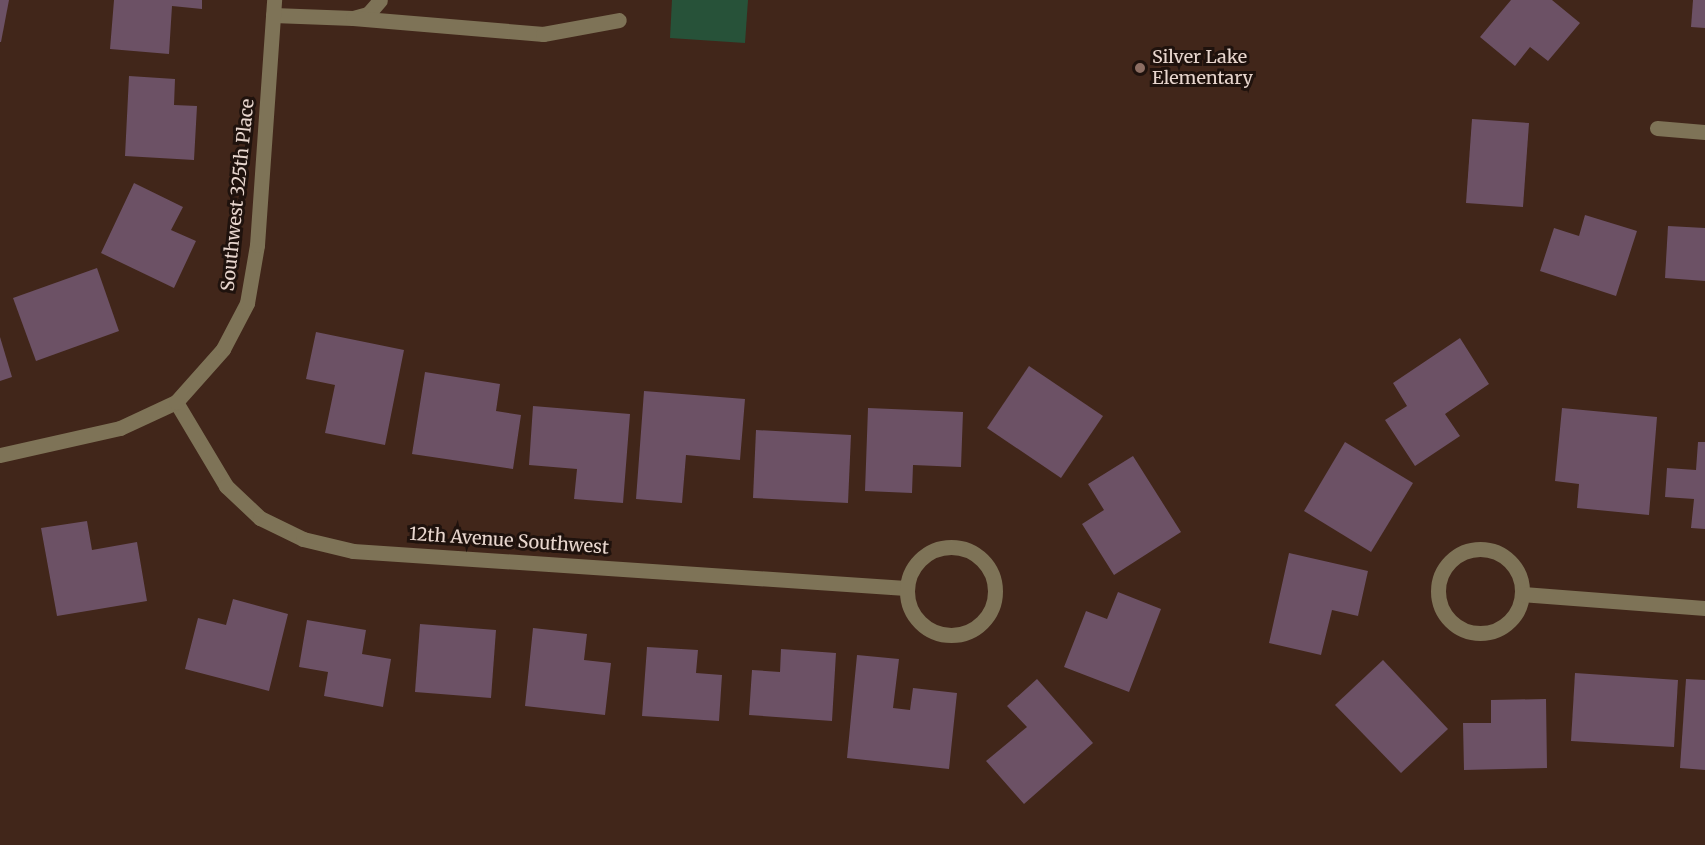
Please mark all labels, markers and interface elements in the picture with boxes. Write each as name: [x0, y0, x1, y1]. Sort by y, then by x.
place label: Silver Lake Elementary: [1152, 47, 1253, 90]
marker: Silver Lake Elementary: [1133, 61, 1147, 75]
street label: Southwest 325th Place: [217, 98, 259, 292]
street label: 12th Avenue Southwest: [408, 523, 610, 559]

